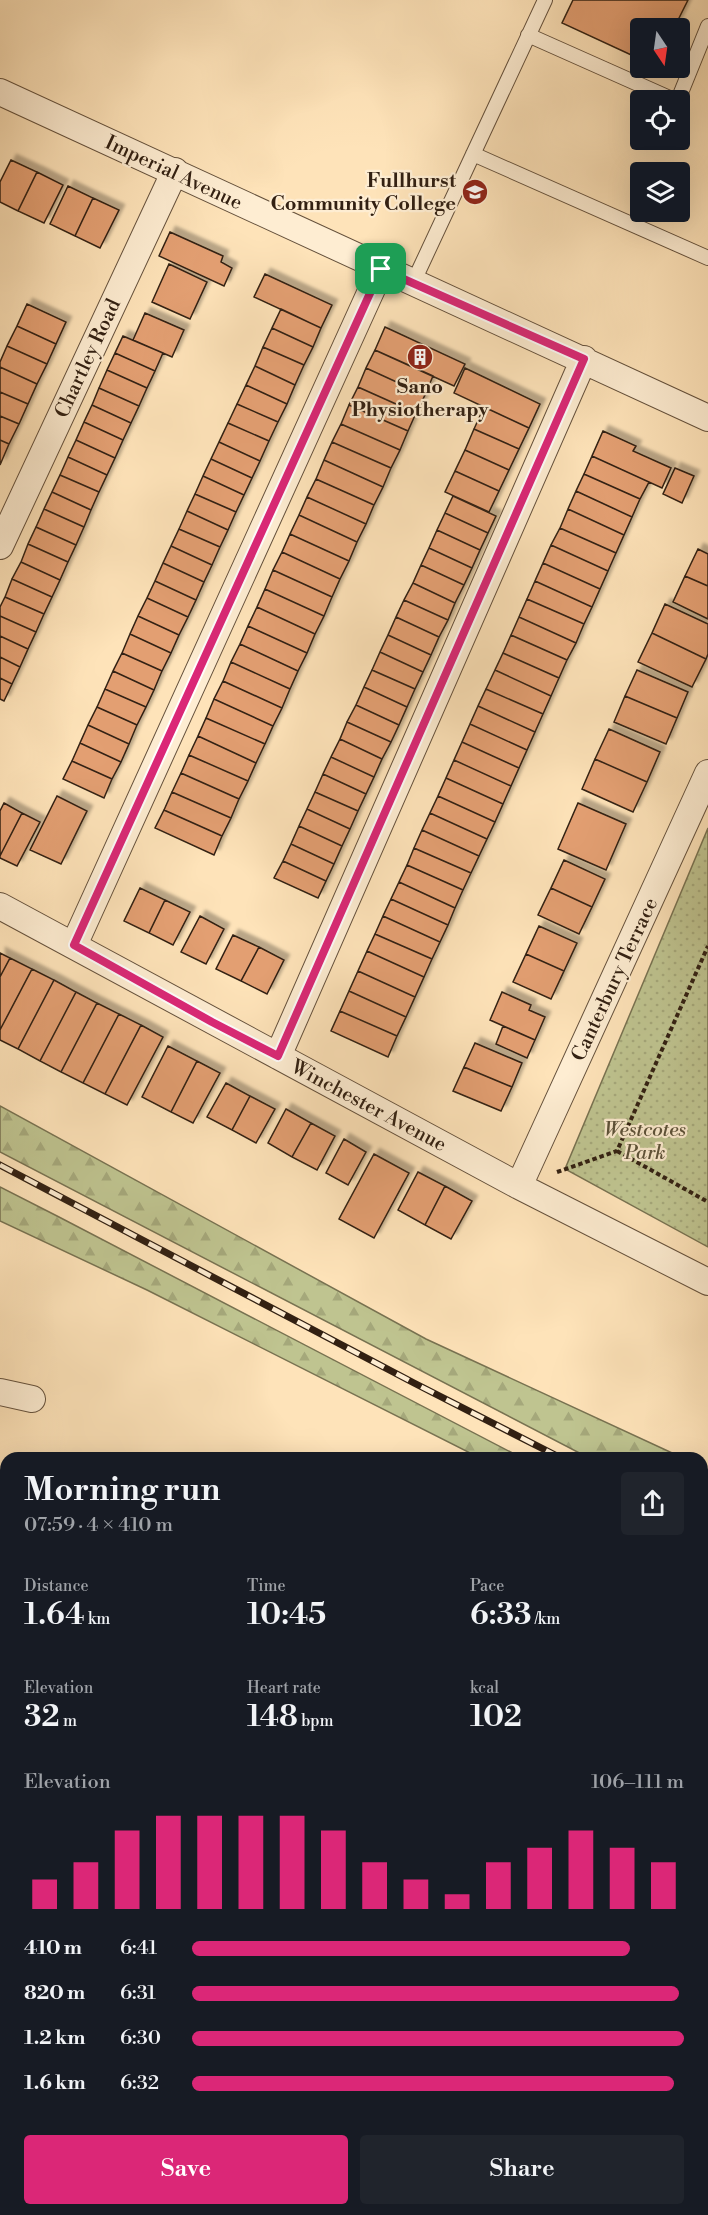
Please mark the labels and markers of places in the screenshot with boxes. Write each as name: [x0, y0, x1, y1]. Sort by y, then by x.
place label: Fullhurst Community College: [270, 169, 457, 217]
school or university icon: Fullhurst Community College: [460, 177, 490, 207]
pin: [355, 243, 406, 294]
building icon: Sano Physiotherapy: [405, 342, 435, 372]
place label: Sano Physiotherapy: [351, 375, 490, 423]

